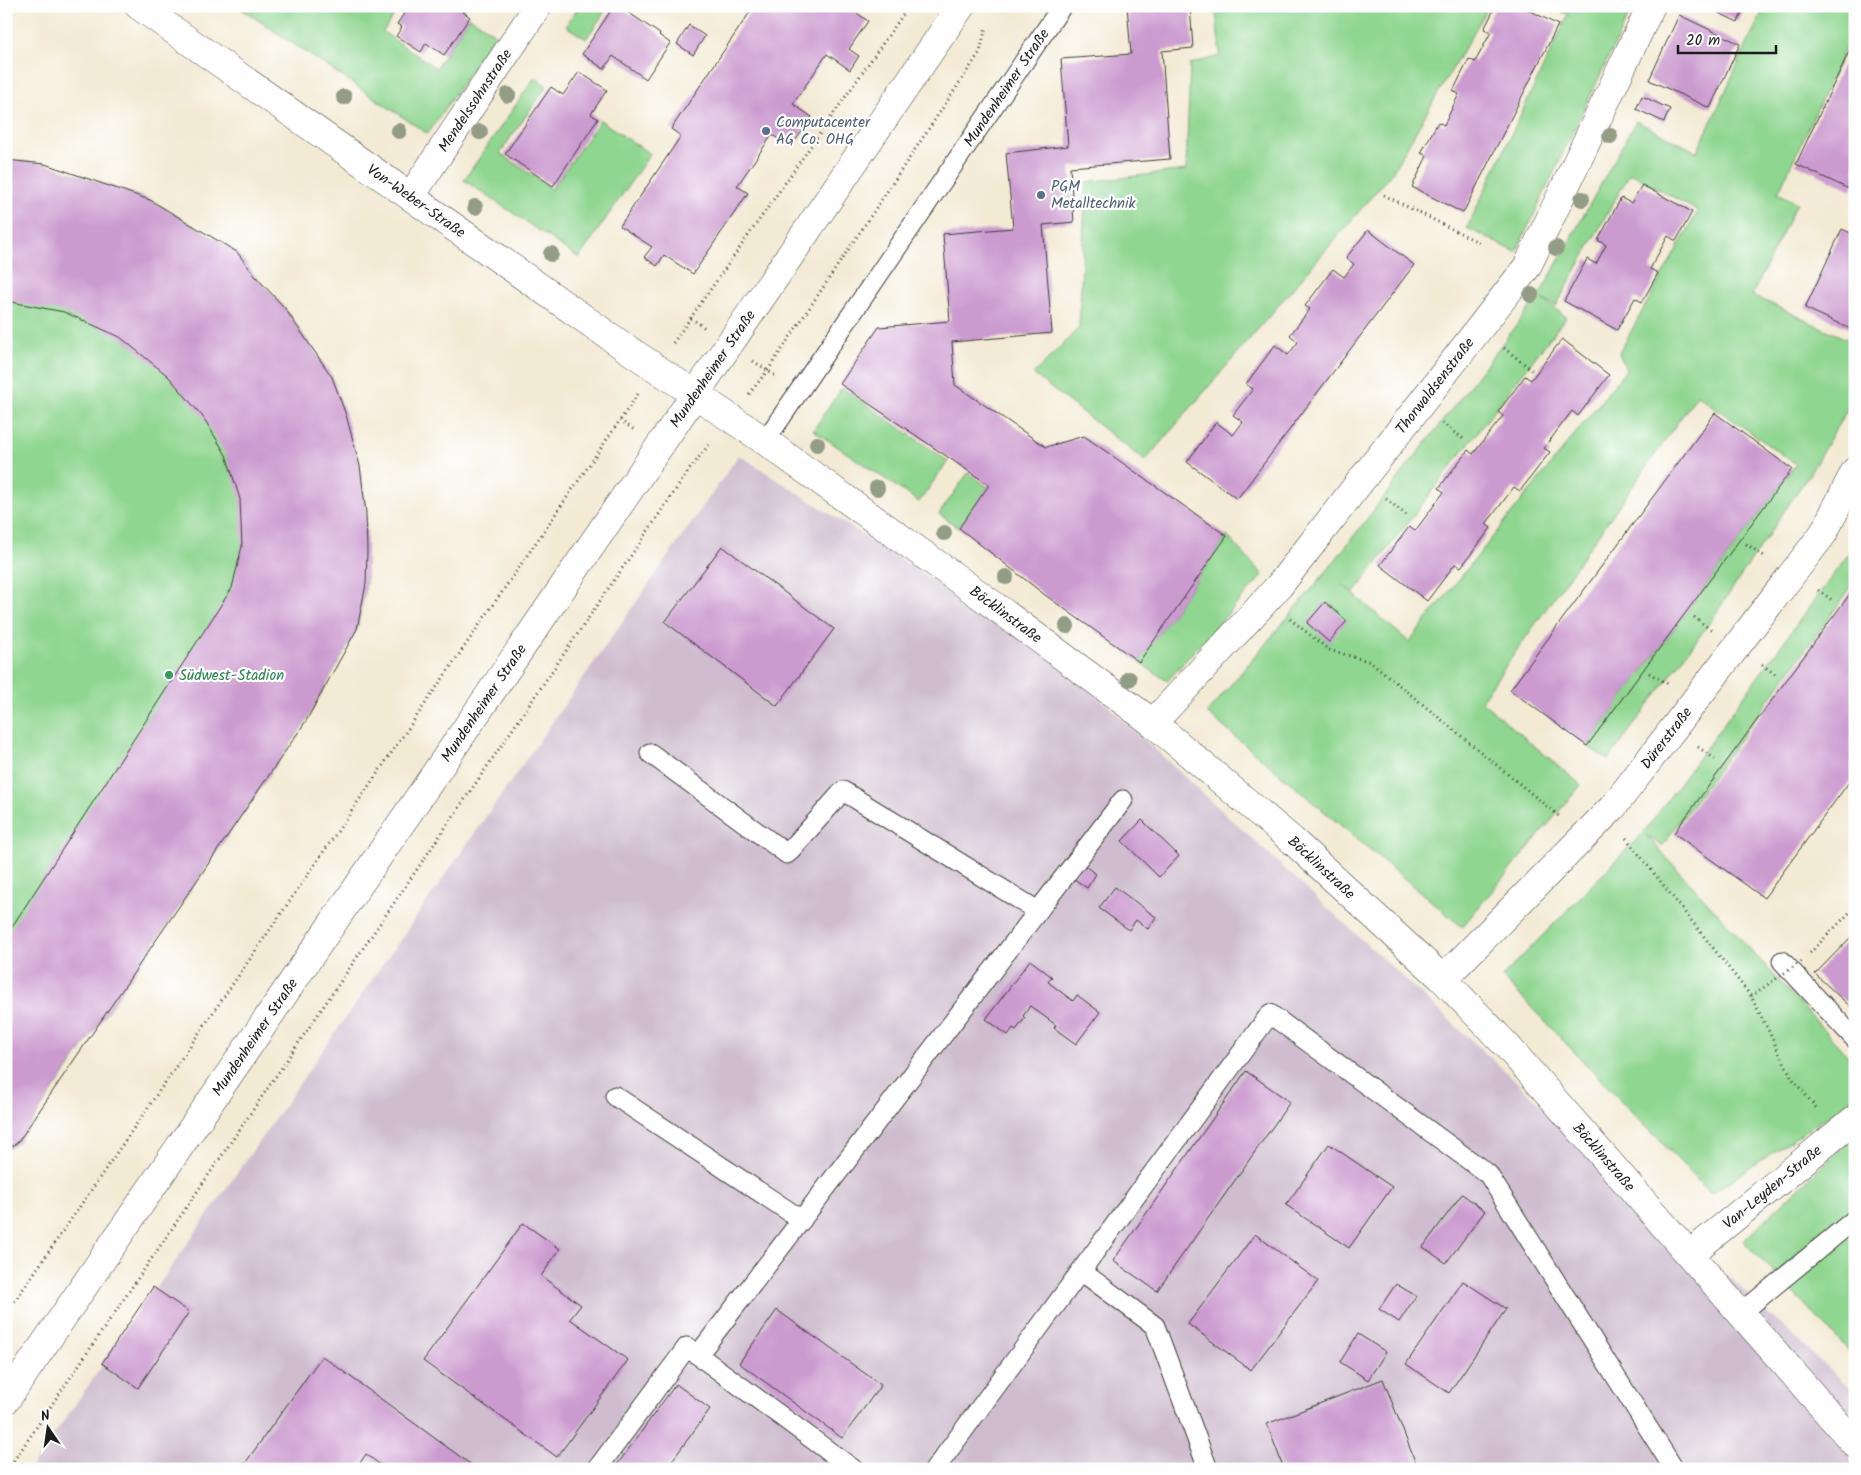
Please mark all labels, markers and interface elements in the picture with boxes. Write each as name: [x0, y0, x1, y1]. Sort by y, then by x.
scale bar: [1678, 22, 1776, 54]
street label: Mundenheimer Straße: [958, 24, 1056, 152]
text: 20 m: [1686, 29, 1720, 53]
street label: Mendelssohnstraße: [432, 44, 519, 157]
place label: Computacenter AG Co. OHG: [776, 111, 871, 152]
marker: Computacenter AG Co. OHG: [760, 125, 772, 137]
street label: Von-Weber-Straße: [361, 158, 470, 245]
place label: PGM Metalltechnik: [1051, 175, 1137, 216]
marker: PGM Metalltechnik: [1035, 189, 1047, 201]
street label: Mundenheimer Straße: [664, 305, 763, 433]
street label: Thorwaldsenstraße: [1390, 332, 1481, 440]
street label: Böcklinstraße: [964, 580, 1047, 650]
street label: Mundenheimer Straße: [435, 639, 534, 767]
place label: Südwest-Stadion: [179, 664, 284, 688]
marker: Südwest-Stadion: [163, 669, 175, 681]
street label: Dürerstraße: [1635, 702, 1699, 775]
street label: Böcklinstraße: [1282, 830, 1361, 906]
street label: Mundenheimer Straße: [206, 973, 305, 1102]
street label: Böcklinstraße: [1566, 1118, 1641, 1198]
street label: Van-Leyden-Straße: [1718, 1139, 1828, 1236]
north arrow: [22, 1402, 72, 1452]
text: N: [39, 1405, 52, 1428]

